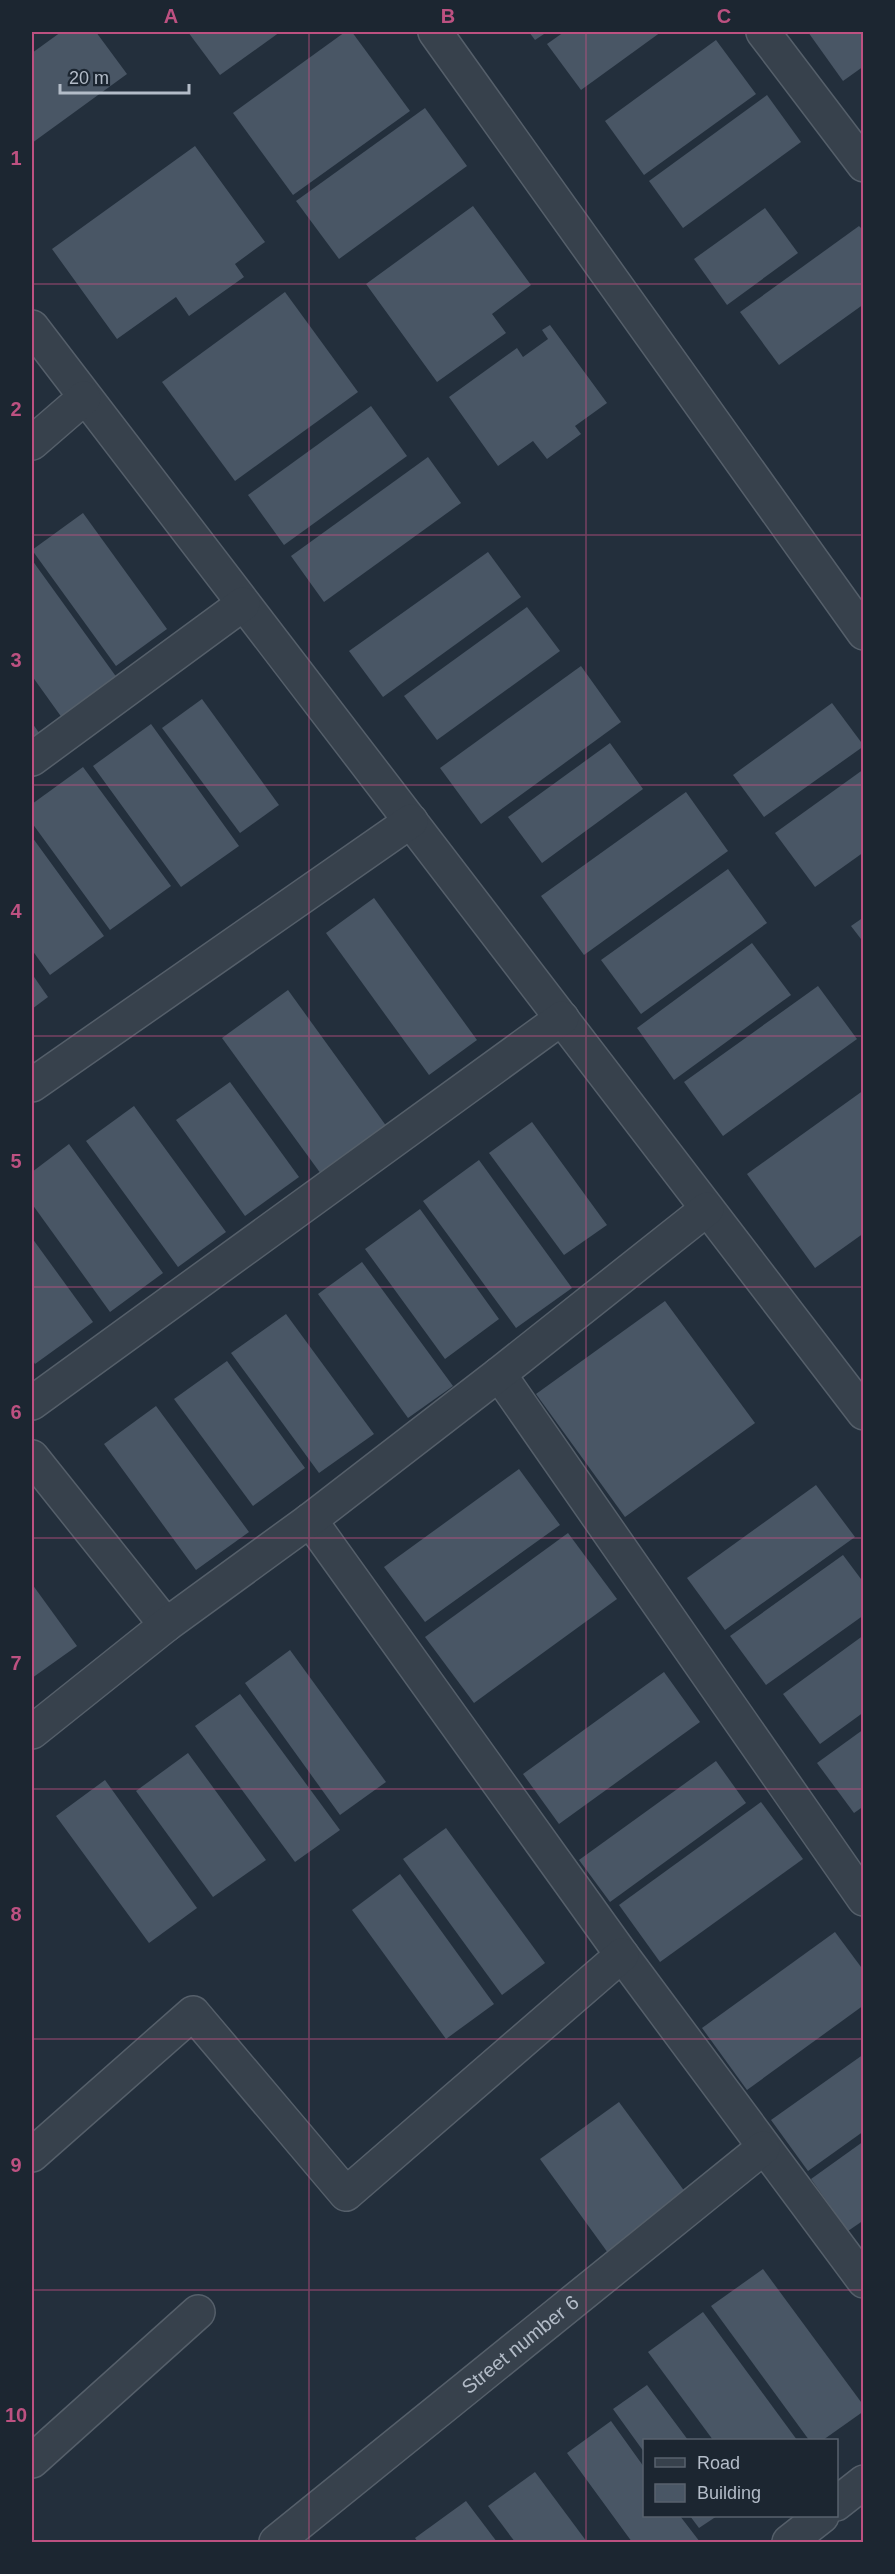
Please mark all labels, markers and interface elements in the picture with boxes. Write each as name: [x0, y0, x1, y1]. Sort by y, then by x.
text: A: [164, 5, 178, 27]
text: B: [441, 5, 455, 27]
text: C: [717, 5, 731, 27]
scale bar: [60, 57, 189, 95]
text: 20 m: [69, 68, 109, 88]
text: 1: [10, 147, 22, 169]
text: 2: [10, 398, 22, 420]
text: 3: [10, 649, 22, 671]
text: 4: [10, 900, 22, 922]
text: 5: [10, 1150, 22, 1172]
text: 6: [10, 1401, 22, 1423]
text: 7: [10, 1652, 22, 1674]
text: 8: [10, 1903, 22, 1925]
text: 9: [10, 2154, 22, 2176]
street label: Street number 6: [457, 2291, 583, 2398]
text: 10: [5, 2404, 27, 2426]
legend: [643, 2439, 838, 2517]
text: Road: [697, 2453, 740, 2473]
text: Building: [697, 2483, 761, 2503]

